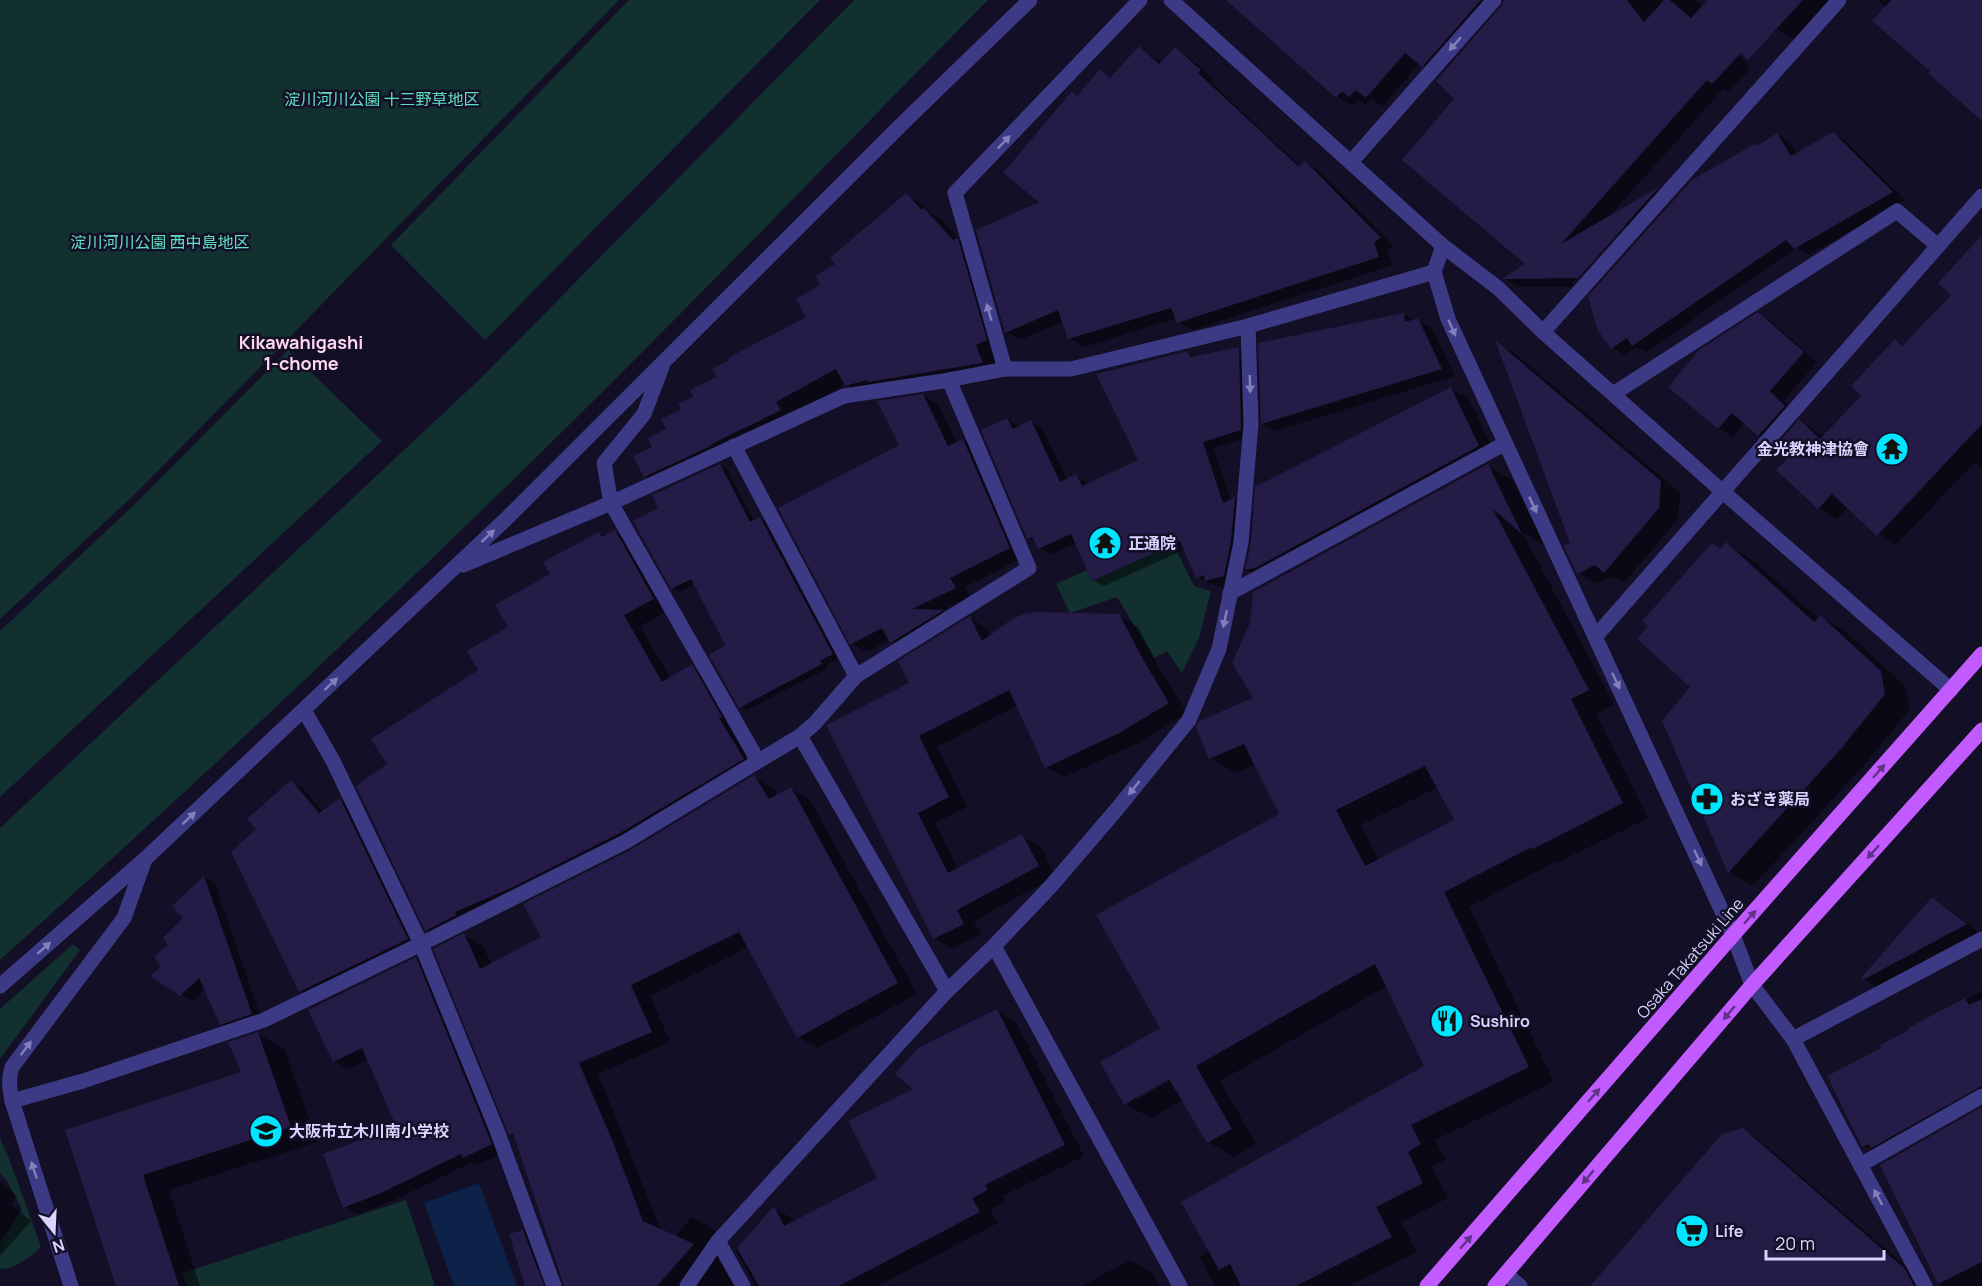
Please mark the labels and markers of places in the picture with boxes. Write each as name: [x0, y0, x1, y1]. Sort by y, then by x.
temple icon: 金光教神津協會: [1874, 431, 1910, 467]
place label: 金光教神津協會: [1757, 438, 1869, 460]
temple icon: 正通院: [1087, 525, 1123, 561]
place label: 正通院: [1128, 532, 1176, 554]
pharmacy icon: おざき薬局: [1689, 781, 1725, 817]
place label: おざき薬局: [1730, 788, 1810, 810]
restaurant icon: Sushiro: [1429, 1003, 1465, 1039]
place label: Sushiro: [1470, 1010, 1530, 1032]
school or university icon: 大阪市立木川南小学校: [248, 1113, 284, 1149]
place label: 大阪市立木川南小学校: [289, 1120, 449, 1142]
supermarket icon: Life: [1674, 1213, 1710, 1249]
place label: Life: [1715, 1220, 1744, 1242]

